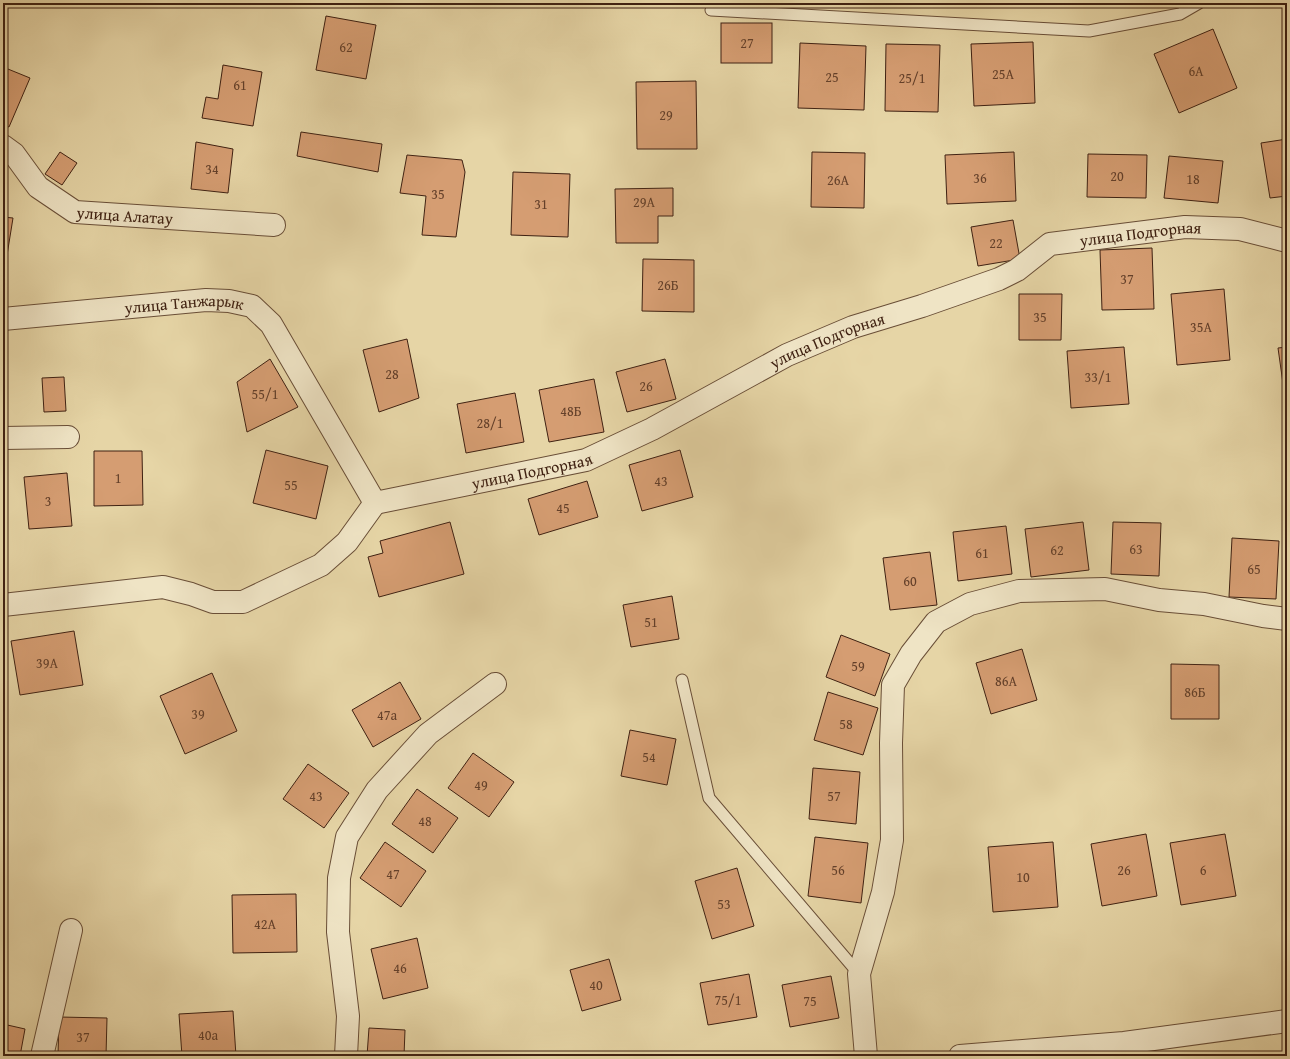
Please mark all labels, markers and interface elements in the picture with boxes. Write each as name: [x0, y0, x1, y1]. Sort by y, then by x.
house number: 27: [740, 33, 754, 53]
house number: 62: [339, 37, 353, 57]
house number: 6А: [1188, 61, 1204, 81]
house number: 25А: [992, 64, 1014, 84]
house number: 25: [825, 67, 839, 87]
house number: 25/1: [899, 68, 925, 88]
house number: 61: [233, 75, 247, 95]
house number: 29: [659, 105, 673, 125]
house number: 34: [205, 159, 219, 179]
house number: 20: [1110, 166, 1124, 186]
house number: 36: [973, 168, 987, 188]
house number: 18: [1186, 169, 1200, 189]
house number: 26А: [827, 170, 849, 190]
house number: 35: [431, 184, 445, 204]
house number: 29А: [633, 192, 655, 212]
house number: 31: [534, 194, 548, 214]
street label: улица Алатау: [75, 200, 174, 230]
street label: улица Подгорная: [1077, 215, 1202, 252]
house number: 22: [989, 233, 1003, 253]
house number: 37: [1120, 269, 1134, 289]
house number: 26Б: [657, 275, 679, 295]
street label: улица Танжарык: [122, 288, 247, 320]
street label: улица Подгорная: [764, 306, 887, 375]
house number: 35: [1033, 307, 1047, 327]
house number: 35А: [1190, 317, 1212, 337]
house number: 28: [385, 364, 399, 384]
house number: 33/1: [1085, 367, 1111, 387]
house number: 26: [639, 376, 653, 396]
house number: 55/1: [252, 384, 278, 404]
house number: 48Б: [560, 401, 582, 421]
house number: 28/1: [477, 413, 503, 433]
street label: улица Подгорная: [468, 447, 596, 495]
house number: 1: [115, 468, 121, 488]
house number: 43: [654, 471, 668, 491]
house number: 55: [284, 475, 298, 495]
house number: 3: [45, 491, 51, 511]
house number: 45: [556, 498, 570, 518]
house number: 63: [1129, 539, 1143, 559]
house number: 62: [1050, 540, 1064, 560]
house number: 61: [975, 543, 989, 563]
house number: 65: [1247, 559, 1261, 579]
house number: 60: [903, 571, 917, 591]
house number: 51: [644, 612, 658, 632]
house number: 39А: [36, 653, 58, 673]
house number: 59: [851, 656, 865, 676]
house number: 86А: [995, 671, 1017, 691]
house number: 86Б: [1184, 682, 1206, 702]
house number: 39: [191, 704, 205, 724]
house number: 47а: [377, 705, 397, 725]
house number: 58: [839, 714, 853, 734]
house number: 54: [642, 747, 656, 767]
house number: 49: [474, 775, 488, 795]
house number: 43: [309, 786, 323, 806]
house number: 57: [827, 786, 841, 806]
house number: 48: [418, 811, 432, 831]
house number: 56: [831, 860, 845, 880]
house number: 26: [1117, 860, 1131, 880]
house number: 6: [1200, 860, 1207, 880]
house number: 47: [386, 864, 400, 884]
house number: 10: [1016, 867, 1030, 887]
house number: 53: [717, 894, 731, 914]
house number: 42А: [254, 914, 276, 934]
house number: 46: [393, 958, 407, 978]
house number: 40: [589, 975, 603, 995]
house number: 75/1: [715, 990, 741, 1010]
house number: 75: [803, 991, 817, 1011]
house number: 40а: [198, 1025, 218, 1045]
house number: 37: [76, 1027, 90, 1047]

